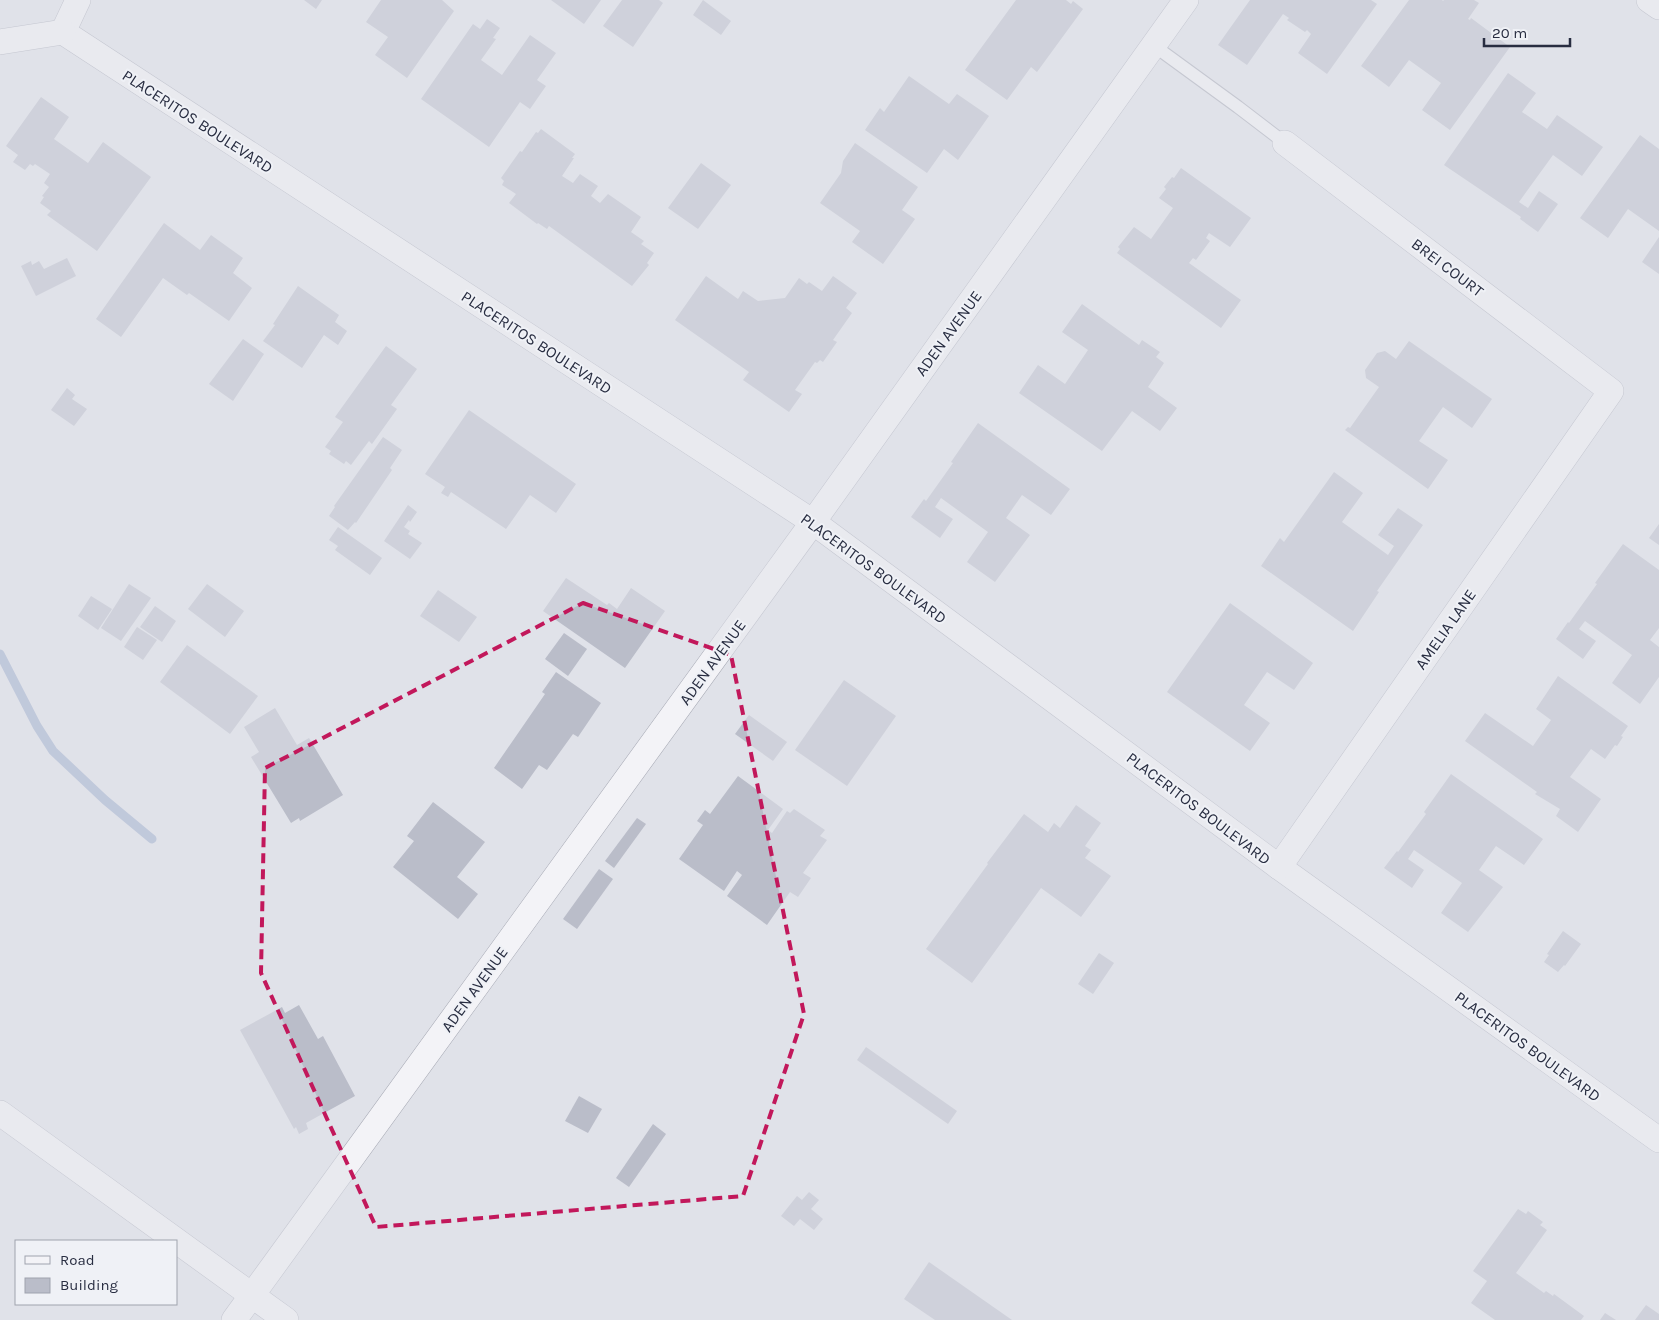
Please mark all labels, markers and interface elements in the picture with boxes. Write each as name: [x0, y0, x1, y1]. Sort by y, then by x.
scale bar: [1484, 15, 1570, 47]
text: 20 m: [1492, 24, 1527, 42]
street label: PLACERITOS BOULEVARD: [119, 66, 277, 177]
street label: BREI COURT: [1408, 234, 1488, 301]
street label: PLACERITOS BOULEVARD: [458, 287, 616, 398]
street label: ADEN AVENUE: [911, 287, 986, 380]
street label: PLACERITOS BOULEVARD: [797, 509, 950, 628]
street label: AMELIA LANE: [1411, 586, 1480, 673]
street label: ADEN AVENUE: [675, 616, 750, 709]
street label: PLACERITOS BOULEVARD: [1123, 748, 1275, 869]
street label: ADEN AVENUE: [437, 943, 512, 1036]
street label: PLACERITOS BOULEVARD: [1451, 987, 1604, 1106]
legend: [15, 1240, 178, 1305]
text: Road: [60, 1251, 95, 1269]
text: Building: [60, 1276, 118, 1294]

